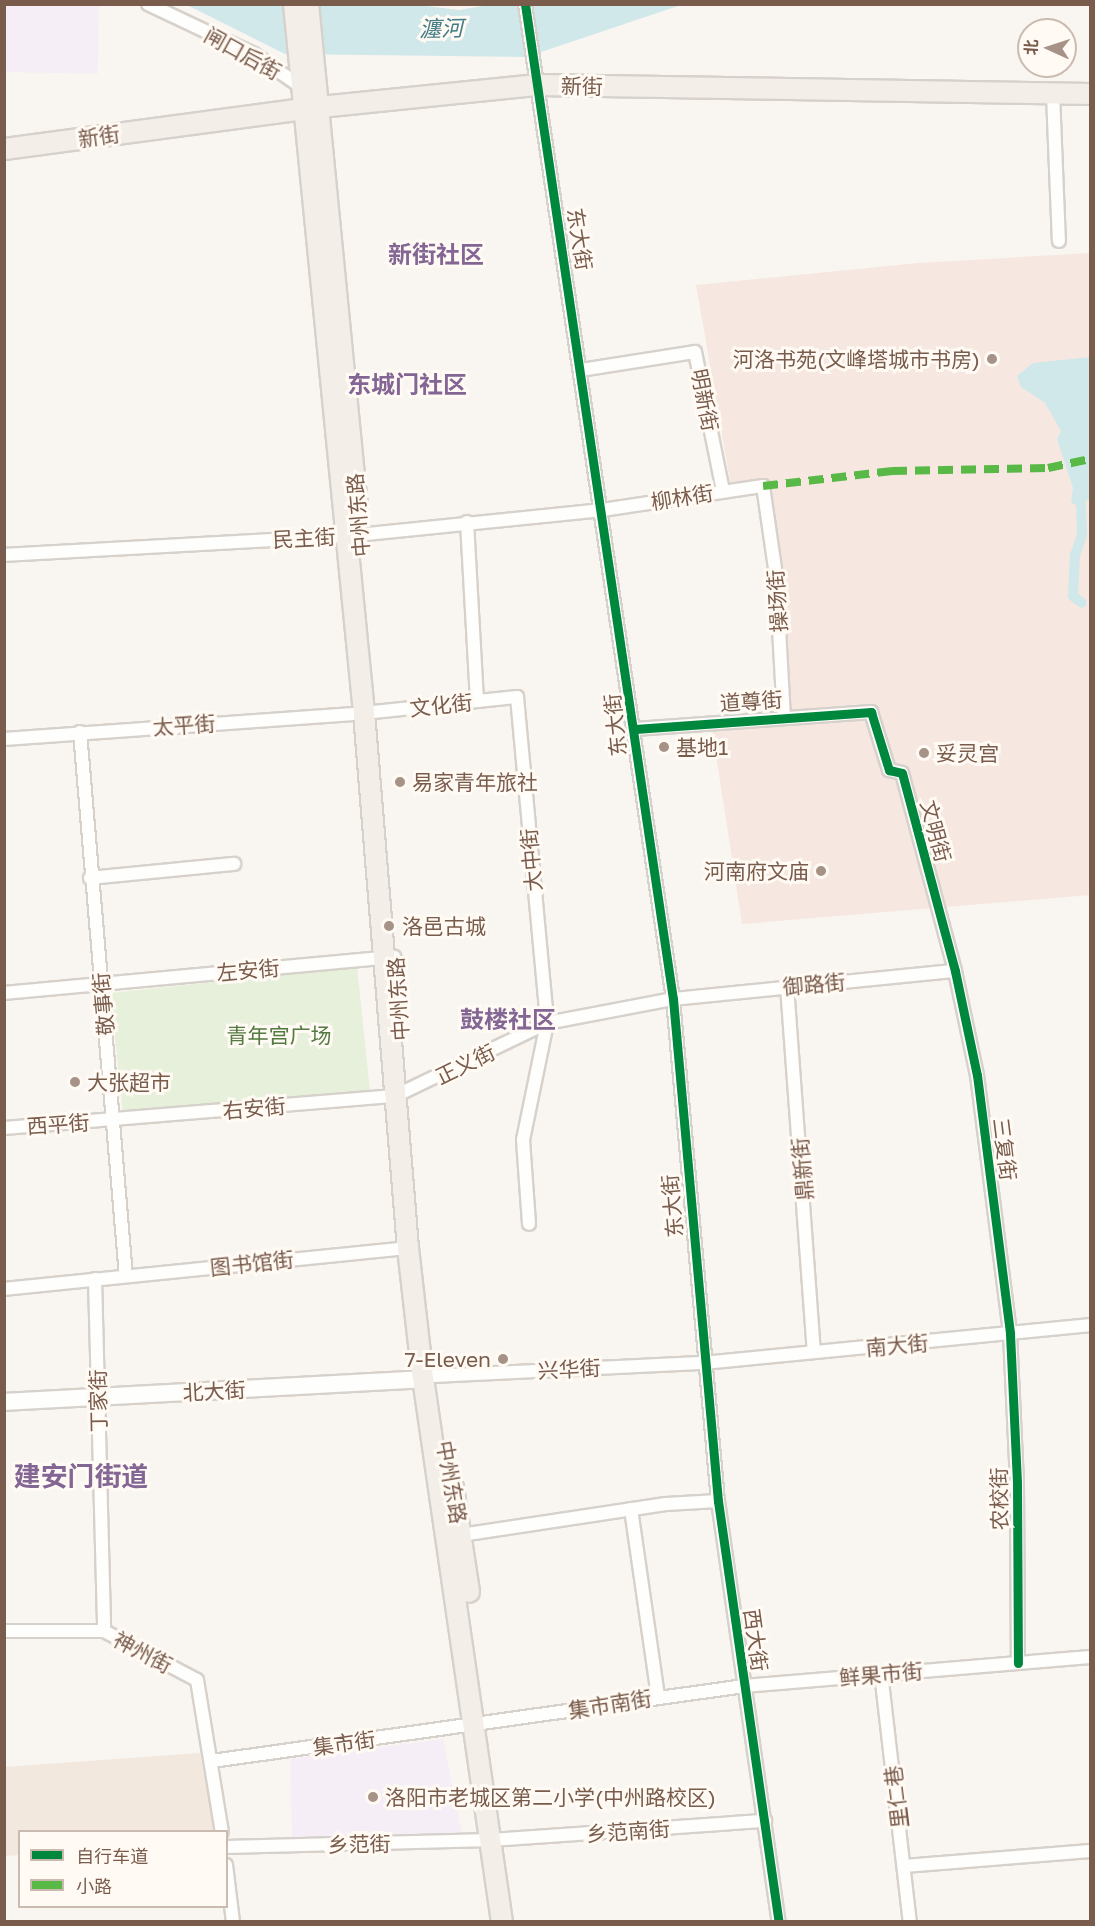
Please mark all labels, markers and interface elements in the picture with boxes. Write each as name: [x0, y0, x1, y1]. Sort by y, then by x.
water label: 瀍河: [419, 14, 463, 42]
north arrow: [1017, 18, 1077, 78]
street label: 闸口后街: [200, 22, 286, 84]
text: 北: [1021, 39, 1041, 56]
street label: 新街: [561, 73, 603, 99]
street label: 新街: [76, 121, 122, 151]
street label: 东大街: [563, 206, 597, 272]
district label: 新街社区: [388, 240, 484, 268]
place label: 河洛书苑(文峰塔城市书房): [733, 346, 980, 372]
marker: 河洛书苑(文峰塔城市书房): [985, 352, 999, 366]
street label: 明新街: [687, 367, 723, 433]
district label: 东城门社区: [347, 370, 467, 398]
street label: 中州东路: [342, 472, 374, 558]
street label: 柳林街: [649, 480, 715, 514]
street label: 民主街: [272, 524, 336, 552]
street label: 操场街: [762, 569, 792, 633]
street label: 道尊街: [719, 686, 783, 716]
street label: 文化街: [408, 689, 474, 721]
street label: 东大街: [599, 692, 631, 758]
street label: 太平街: [152, 710, 216, 740]
place label: 基地1: [676, 734, 728, 760]
marker: 基地1: [657, 740, 671, 754]
place label: 妥灵宫: [936, 740, 999, 766]
marker: 妥灵宫: [917, 746, 931, 760]
place label: 易家青年旅社: [412, 769, 538, 795]
marker: 易家青年旅社: [393, 775, 407, 789]
street label: 文明街: [916, 797, 956, 865]
street label: 大中街: [516, 828, 546, 892]
place label: 河南府文庙: [704, 858, 809, 884]
marker: 河南府文庙: [814, 864, 828, 878]
place label: 洛邑古城: [402, 913, 486, 939]
marker: 洛邑古城: [380, 917, 398, 935]
street label: 左安街: [216, 955, 280, 985]
street label: 中州东路: [383, 956, 413, 1042]
street label: 御路街: [782, 969, 846, 999]
street label: 敬事街: [88, 972, 118, 1036]
district label: 鼓楼社区: [460, 1005, 556, 1033]
park label: 青年宫广场: [227, 1022, 331, 1048]
street label: 正义街: [431, 1039, 499, 1089]
place label: 大张超市: [87, 1069, 171, 1095]
marker: 大张超市: [68, 1075, 82, 1089]
street label: 右安街: [222, 1093, 286, 1123]
street label: 西平街: [26, 1109, 90, 1139]
street label: 三复街: [989, 1116, 1021, 1182]
street label: 鼎新街: [787, 1137, 817, 1201]
street label: 东大街: [657, 1174, 687, 1238]
street label: 图书馆街: [209, 1246, 295, 1280]
street label: 南大街: [865, 1330, 929, 1360]
place label: 7-Eleven: [404, 1346, 491, 1372]
marker: 7-Eleven: [496, 1352, 510, 1366]
street label: 兴华街: [537, 1355, 601, 1383]
street label: 丁家街: [85, 1369, 111, 1433]
street label: 北大街: [182, 1377, 246, 1405]
street label: 中州东路: [432, 1438, 472, 1526]
district label: 建安门街道: [14, 1461, 148, 1493]
street label: 农校街: [986, 1467, 1012, 1531]
street label: 西大街: [739, 1607, 773, 1673]
street label: 神州街: [109, 1626, 177, 1678]
street label: 鲜果市街: [838, 1658, 924, 1690]
street label: 集市南街: [567, 1685, 653, 1723]
street label: 集市街: [311, 1726, 377, 1760]
street label: 里仁巷: [880, 1764, 912, 1830]
place label: 洛阳市老城区第二小学(中州路校区): [385, 1784, 716, 1810]
marker: 洛阳市老城区第二小学(中州路校区): [366, 1790, 380, 1804]
street label: 乡范南街: [585, 1816, 671, 1846]
legend: [18, 1830, 228, 1908]
street label: 乡范街: [327, 1831, 391, 1857]
text: 自行车道: [76, 1845, 148, 1867]
text: 小路: [76, 1875, 112, 1897]

